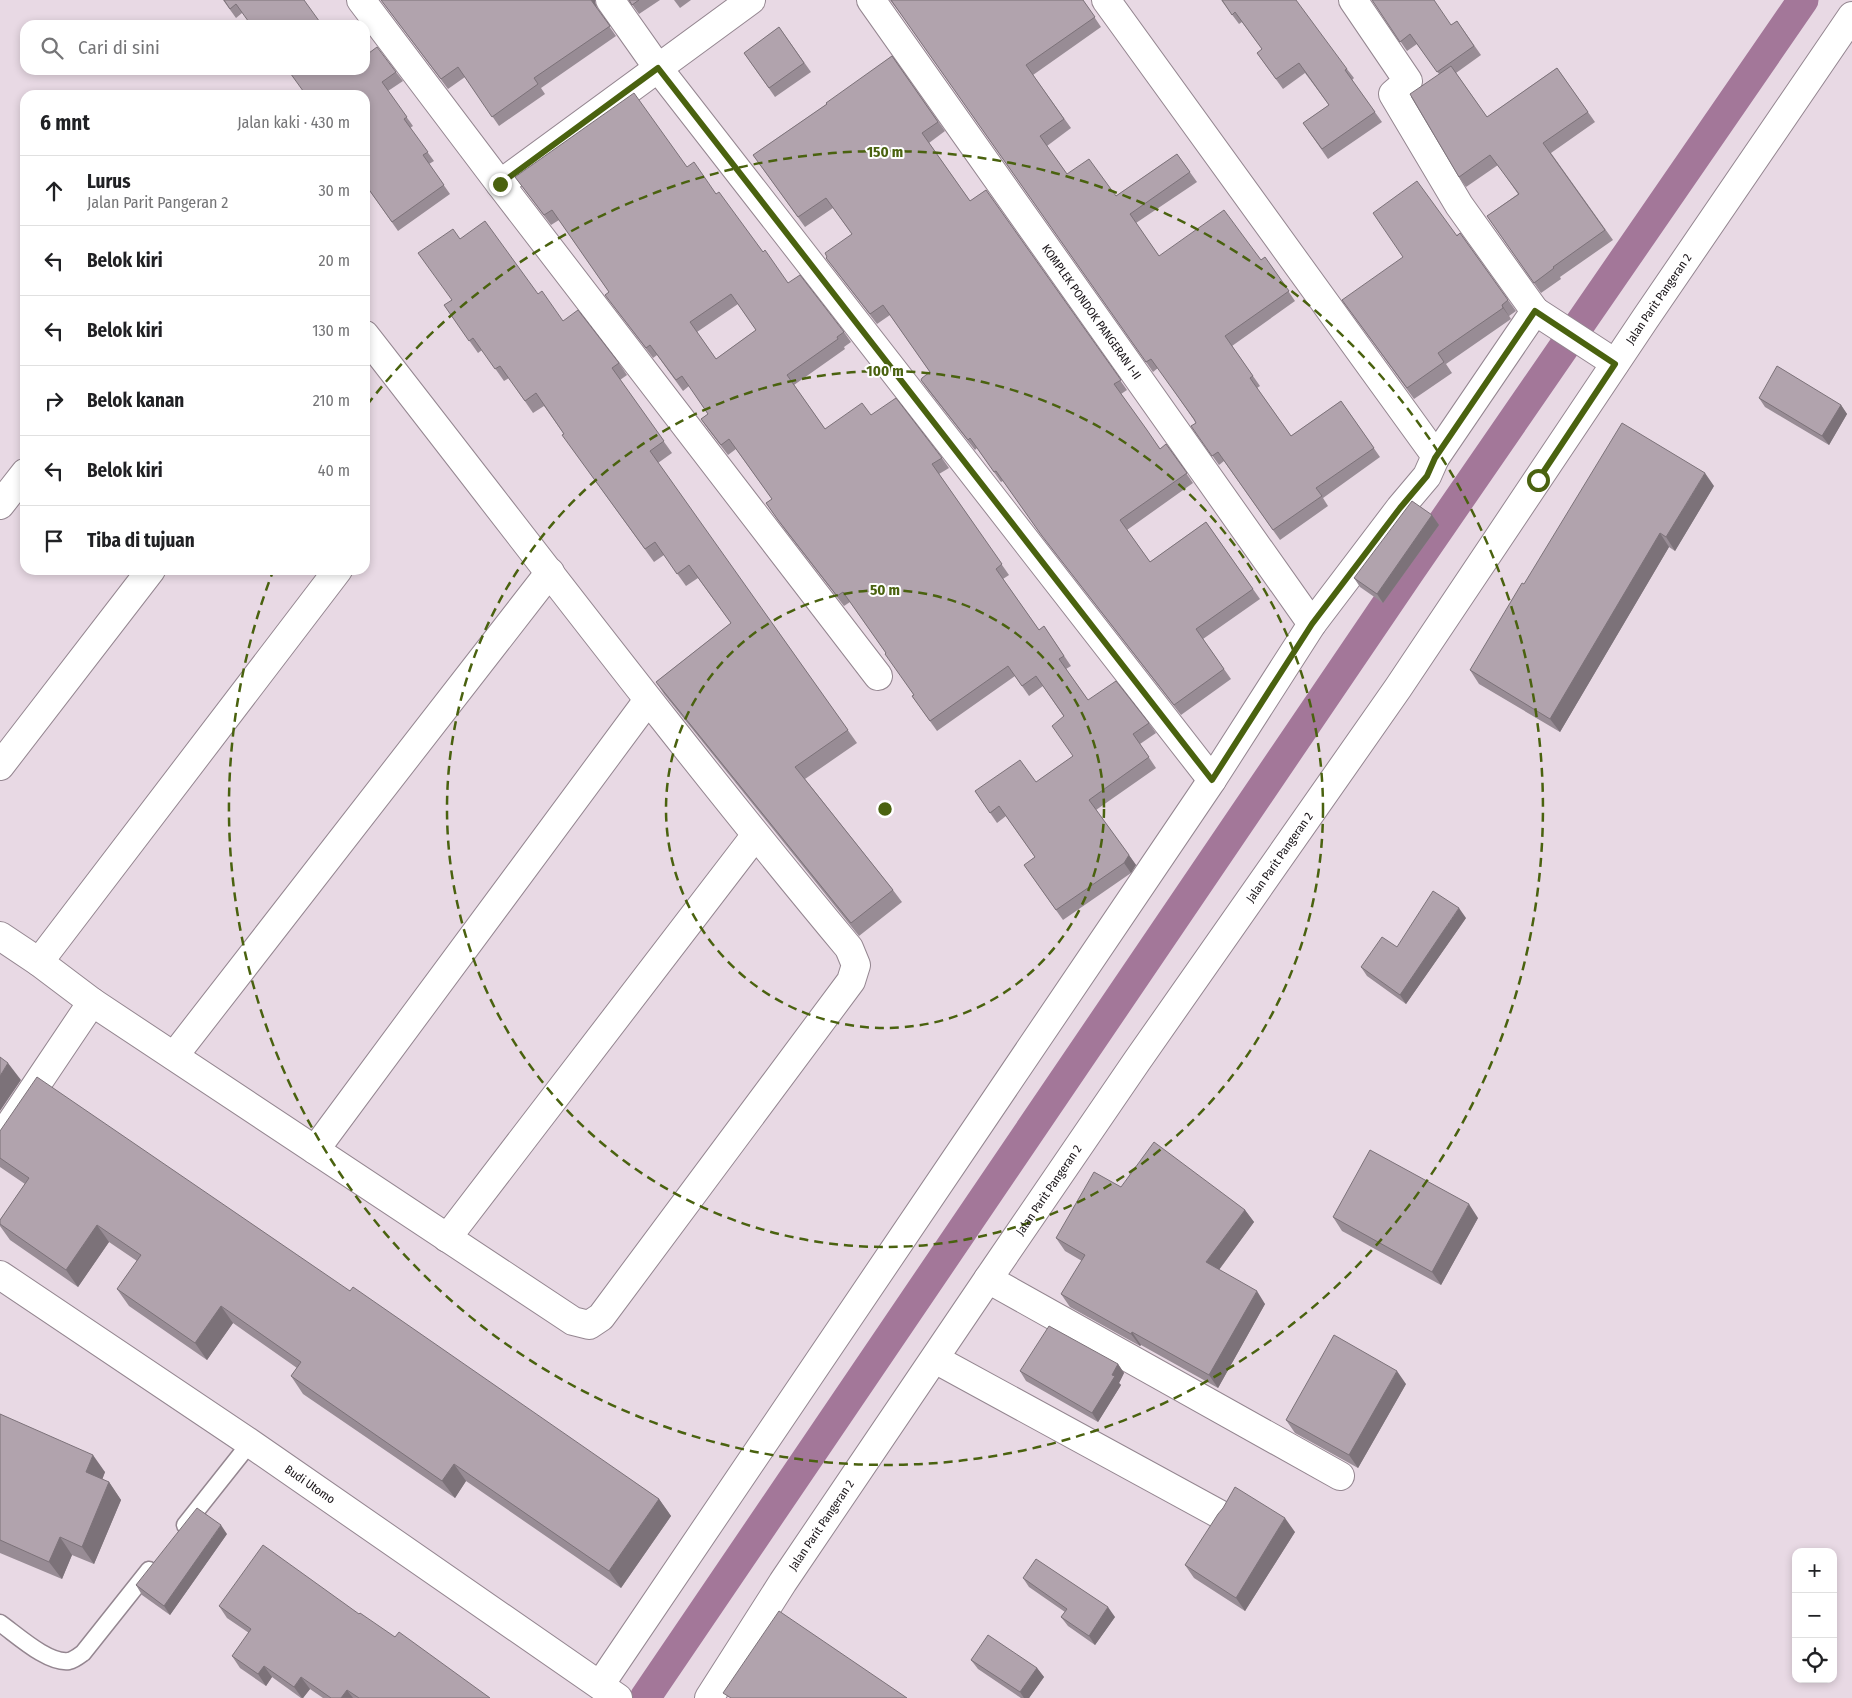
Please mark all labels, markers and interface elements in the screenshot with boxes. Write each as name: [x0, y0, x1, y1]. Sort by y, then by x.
search box: [20, 20, 370, 75]
icon: search: [38, 34, 66, 62]
text: Cari di sini: [78, 36, 160, 59]
text: 6 mnt: [40, 110, 90, 136]
text: Jalan kaki · 430 m: [237, 113, 350, 132]
text: 150 m: [867, 143, 903, 161]
text: Lurus: [87, 170, 131, 193]
route end: [489, 173, 512, 196]
icon: ahead: [40, 177, 68, 205]
text: 30 m: [318, 181, 350, 200]
text: Jalan Parit Pangeran 2: [87, 193, 228, 212]
street label: KOMPLEK PONDOK PANGERAN I-II: [1039, 242, 1144, 382]
icon: left: [40, 247, 68, 275]
text: Belok kiri: [87, 249, 163, 272]
text: 20 m: [319, 251, 350, 270]
street label: Jalan Parit Pangeran 2: [1623, 251, 1694, 347]
icon: left: [40, 317, 68, 345]
text: Belok kiri: [87, 319, 163, 342]
text: 130 m: [312, 321, 350, 340]
text: 100 m: [866, 362, 904, 380]
icon: right: [40, 387, 68, 415]
text: Belok kanan: [87, 389, 184, 412]
text: 210 m: [313, 391, 350, 410]
icon: left: [40, 457, 68, 485]
text: Belok kiri: [87, 459, 163, 482]
text: 40 m: [318, 461, 350, 480]
route start: [1527, 469, 1550, 492]
icon: arrive: [40, 527, 68, 555]
text: Tiba di tujuan: [87, 529, 195, 552]
text: 50 m: [870, 581, 900, 599]
centre of rings: [876, 800, 894, 818]
street label: Jalan Parit Pangeran 2: [1243, 810, 1316, 905]
street label: Jalan Parit Pangeran 2: [1013, 1142, 1084, 1238]
street label: Budi Utomo: [282, 1462, 338, 1507]
street label: Jalan Parit Pangeran 2: [786, 1477, 857, 1573]
map controls: [1792, 1548, 1837, 1683]
button: +: [1792, 1548, 1837, 1593]
button: −: [1792, 1593, 1837, 1638]
button: locate: [1792, 1638, 1837, 1683]

